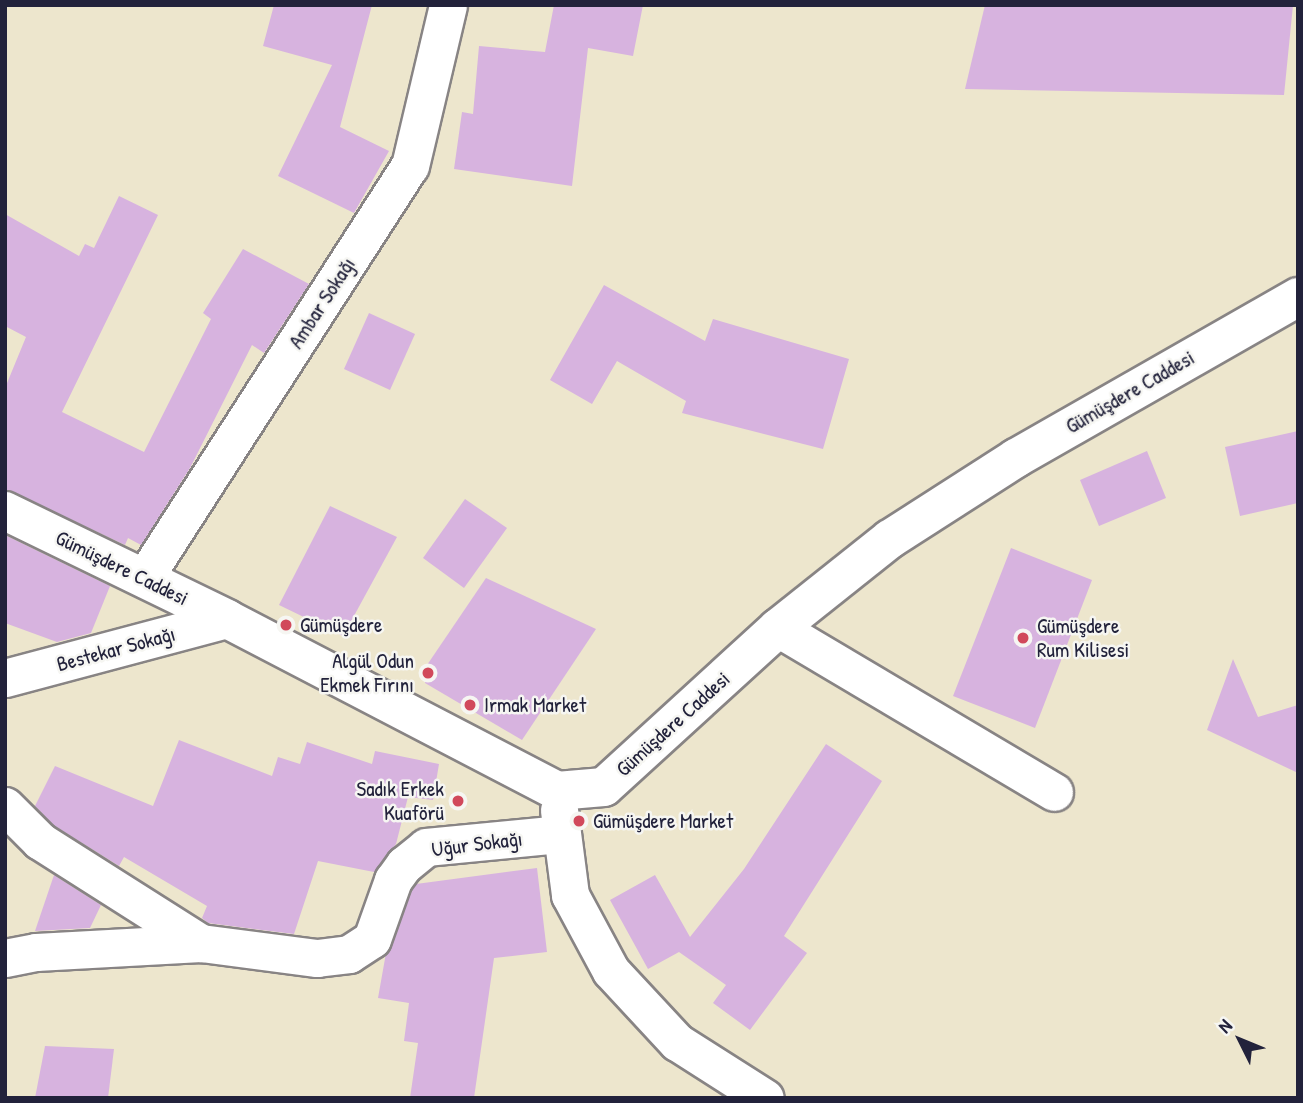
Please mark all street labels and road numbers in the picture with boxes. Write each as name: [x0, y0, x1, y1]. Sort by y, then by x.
street label: Ambar Sokağı: [283, 253, 361, 353]
street label: Gümüşdere Caddesi: [1061, 345, 1199, 439]
street label: Gümüşdere Caddesi: [52, 525, 192, 611]
street label: Bestekar Sokağı: [54, 621, 178, 677]
street label: Gümüşdere Caddesi: [611, 666, 735, 782]
street label: Uğur Sokağı: [430, 826, 524, 862]

